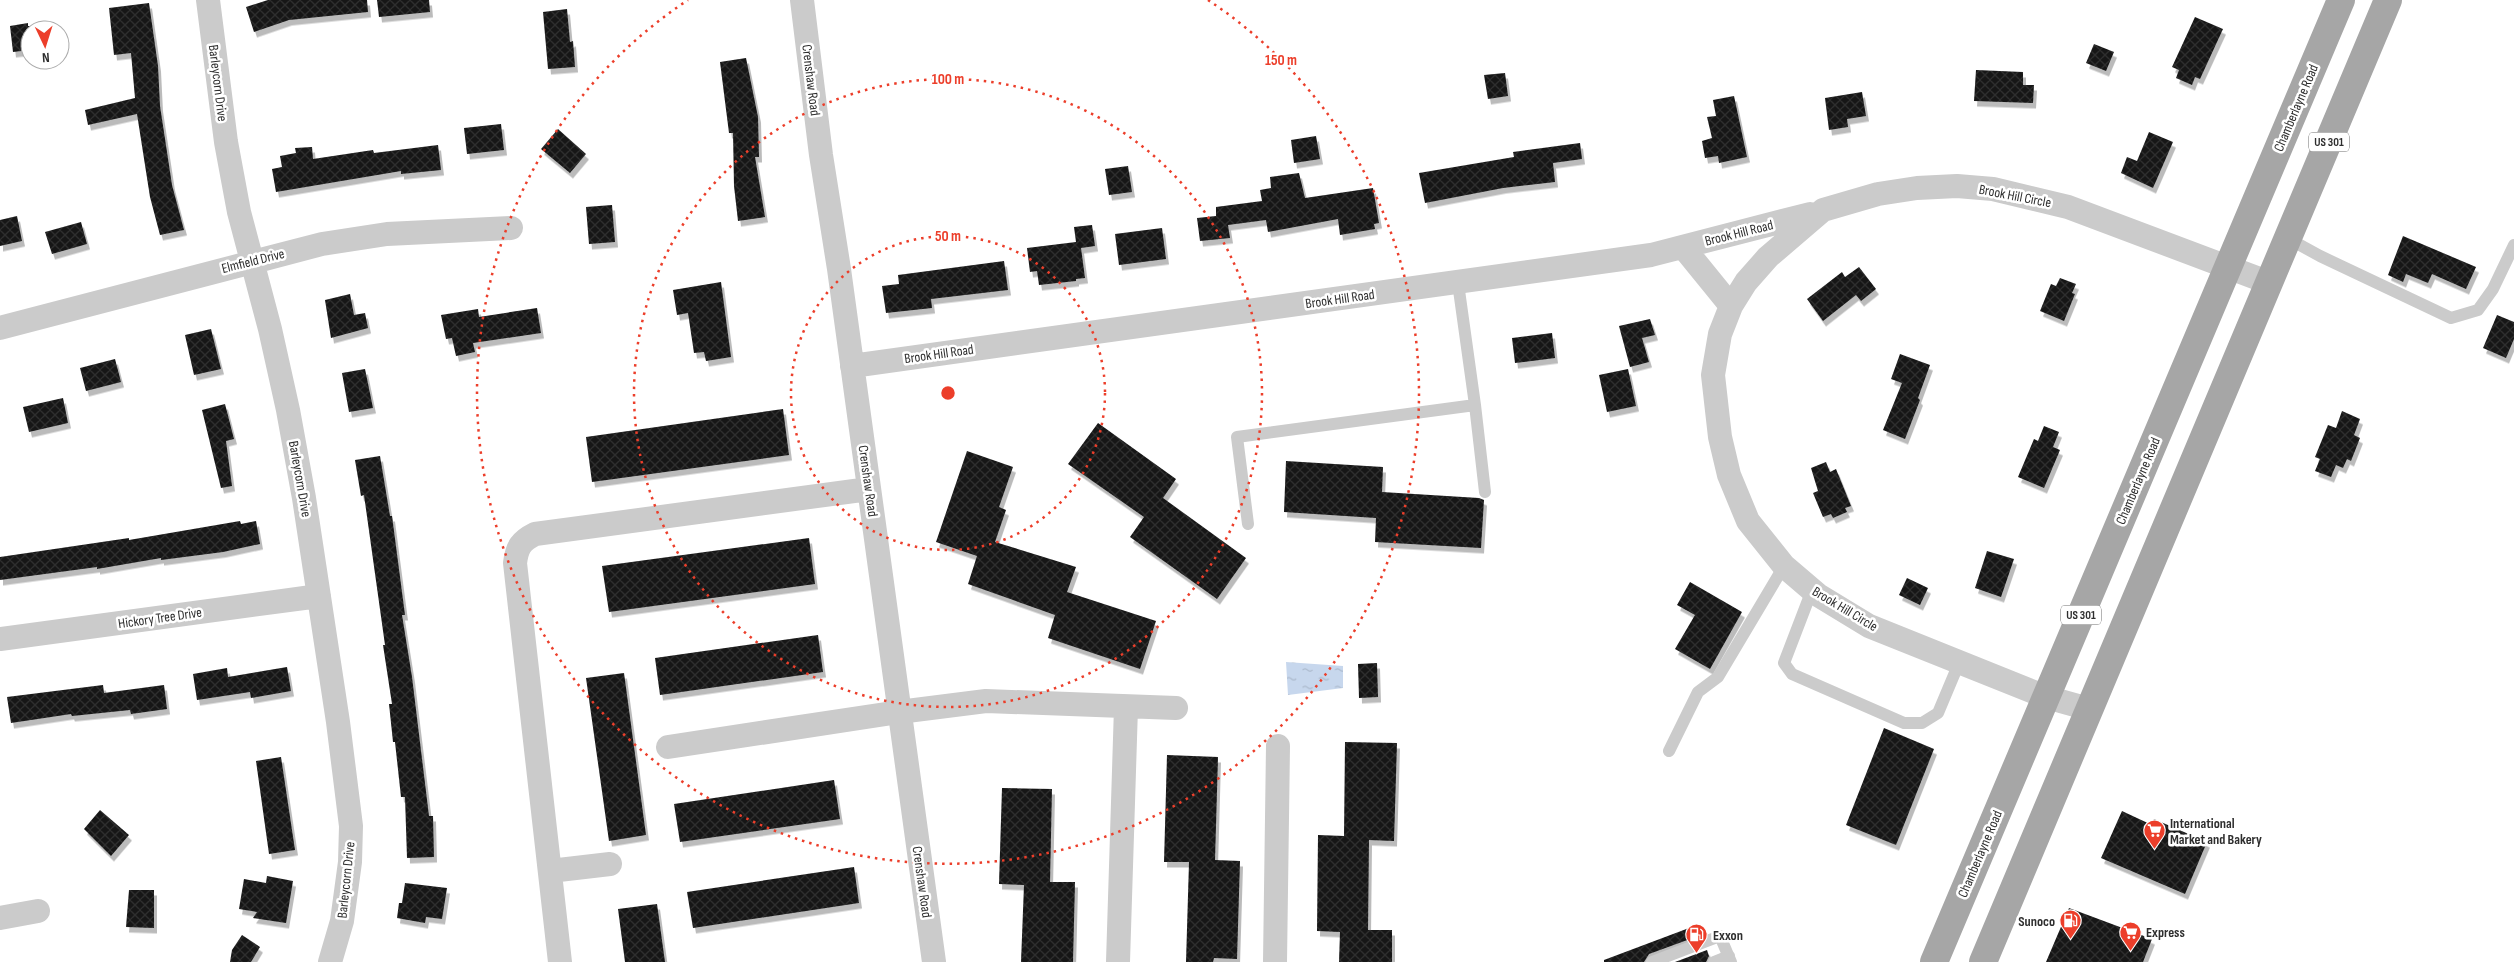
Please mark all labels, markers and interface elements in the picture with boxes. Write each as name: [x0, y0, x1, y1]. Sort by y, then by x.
north arrow: [20, 20, 70, 70]
street label: Crenshaw Road: [798, 43, 824, 117]
street label: Barleycorn Drive: [205, 44, 231, 122]
text: N: [42, 49, 50, 66]
text: 150 m: [1265, 51, 1297, 70]
street label: Chamberlayne Road: [2270, 62, 2322, 154]
text: 100 m: [932, 70, 964, 89]
road number: US 301: [2309, 132, 2349, 152]
street label: Brook Hill Circle: [1977, 181, 2053, 211]
street label: Brook Hill Road: [1703, 216, 1775, 250]
text: 50 m: [935, 227, 961, 246]
street label: Elmfield Drive: [220, 245, 286, 277]
street label: Brook Hill Road: [1304, 286, 1376, 312]
street label: Brook Hill Road: [903, 341, 975, 367]
centre of rings: [939, 384, 957, 402]
street label: Chamberlayne Road: [2112, 435, 2164, 527]
street label: Barleycorn Drive: [285, 440, 315, 518]
street label: Crenshaw Road: [855, 444, 881, 518]
street label: Brook Hill Circle: [1809, 583, 1881, 635]
street label: Hickory Tree Drive: [117, 604, 203, 632]
road number: US 301: [2061, 606, 2101, 624]
street label: Chamberlayne Road: [1954, 808, 2006, 900]
place label: International Market and Bakery: [2170, 815, 2262, 848]
supermarket icon: International Market and Bakery: [2142, 819, 2166, 850]
street label: Barleycorn Drive: [334, 841, 358, 919]
street label: Crenshaw Road: [909, 845, 935, 919]
fuel station icon: Sunoco: [2059, 909, 2083, 940]
place label: Sunoco: [2018, 913, 2055, 930]
supermarket icon: Express: [2118, 920, 2142, 951]
fuel station icon: Exxon: [1685, 923, 1709, 954]
place label: Express: [2146, 924, 2185, 941]
place label: Exxon: [1713, 927, 1743, 944]

